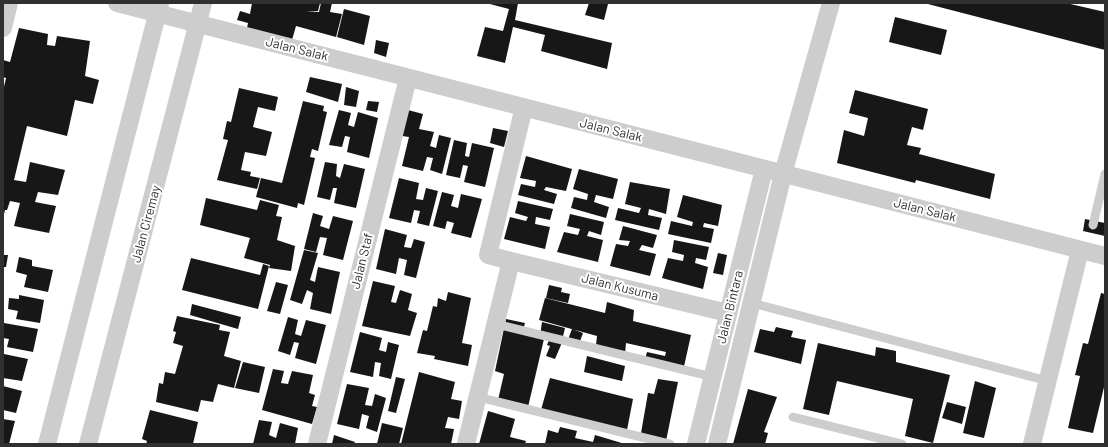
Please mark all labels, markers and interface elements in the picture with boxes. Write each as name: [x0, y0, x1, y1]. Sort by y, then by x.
street label: Jalan Salak: [264, 34, 330, 64]
street label: Jalan Salak: [578, 115, 644, 145]
street label: Jalan Ciremay: [128, 184, 164, 264]
street label: Jalan Salak: [892, 195, 958, 225]
street label: Jalan Staf: [348, 231, 376, 291]
street label: Jalan Bintara: [713, 269, 747, 345]
street label: Jalan Kusuma: [580, 270, 660, 304]

